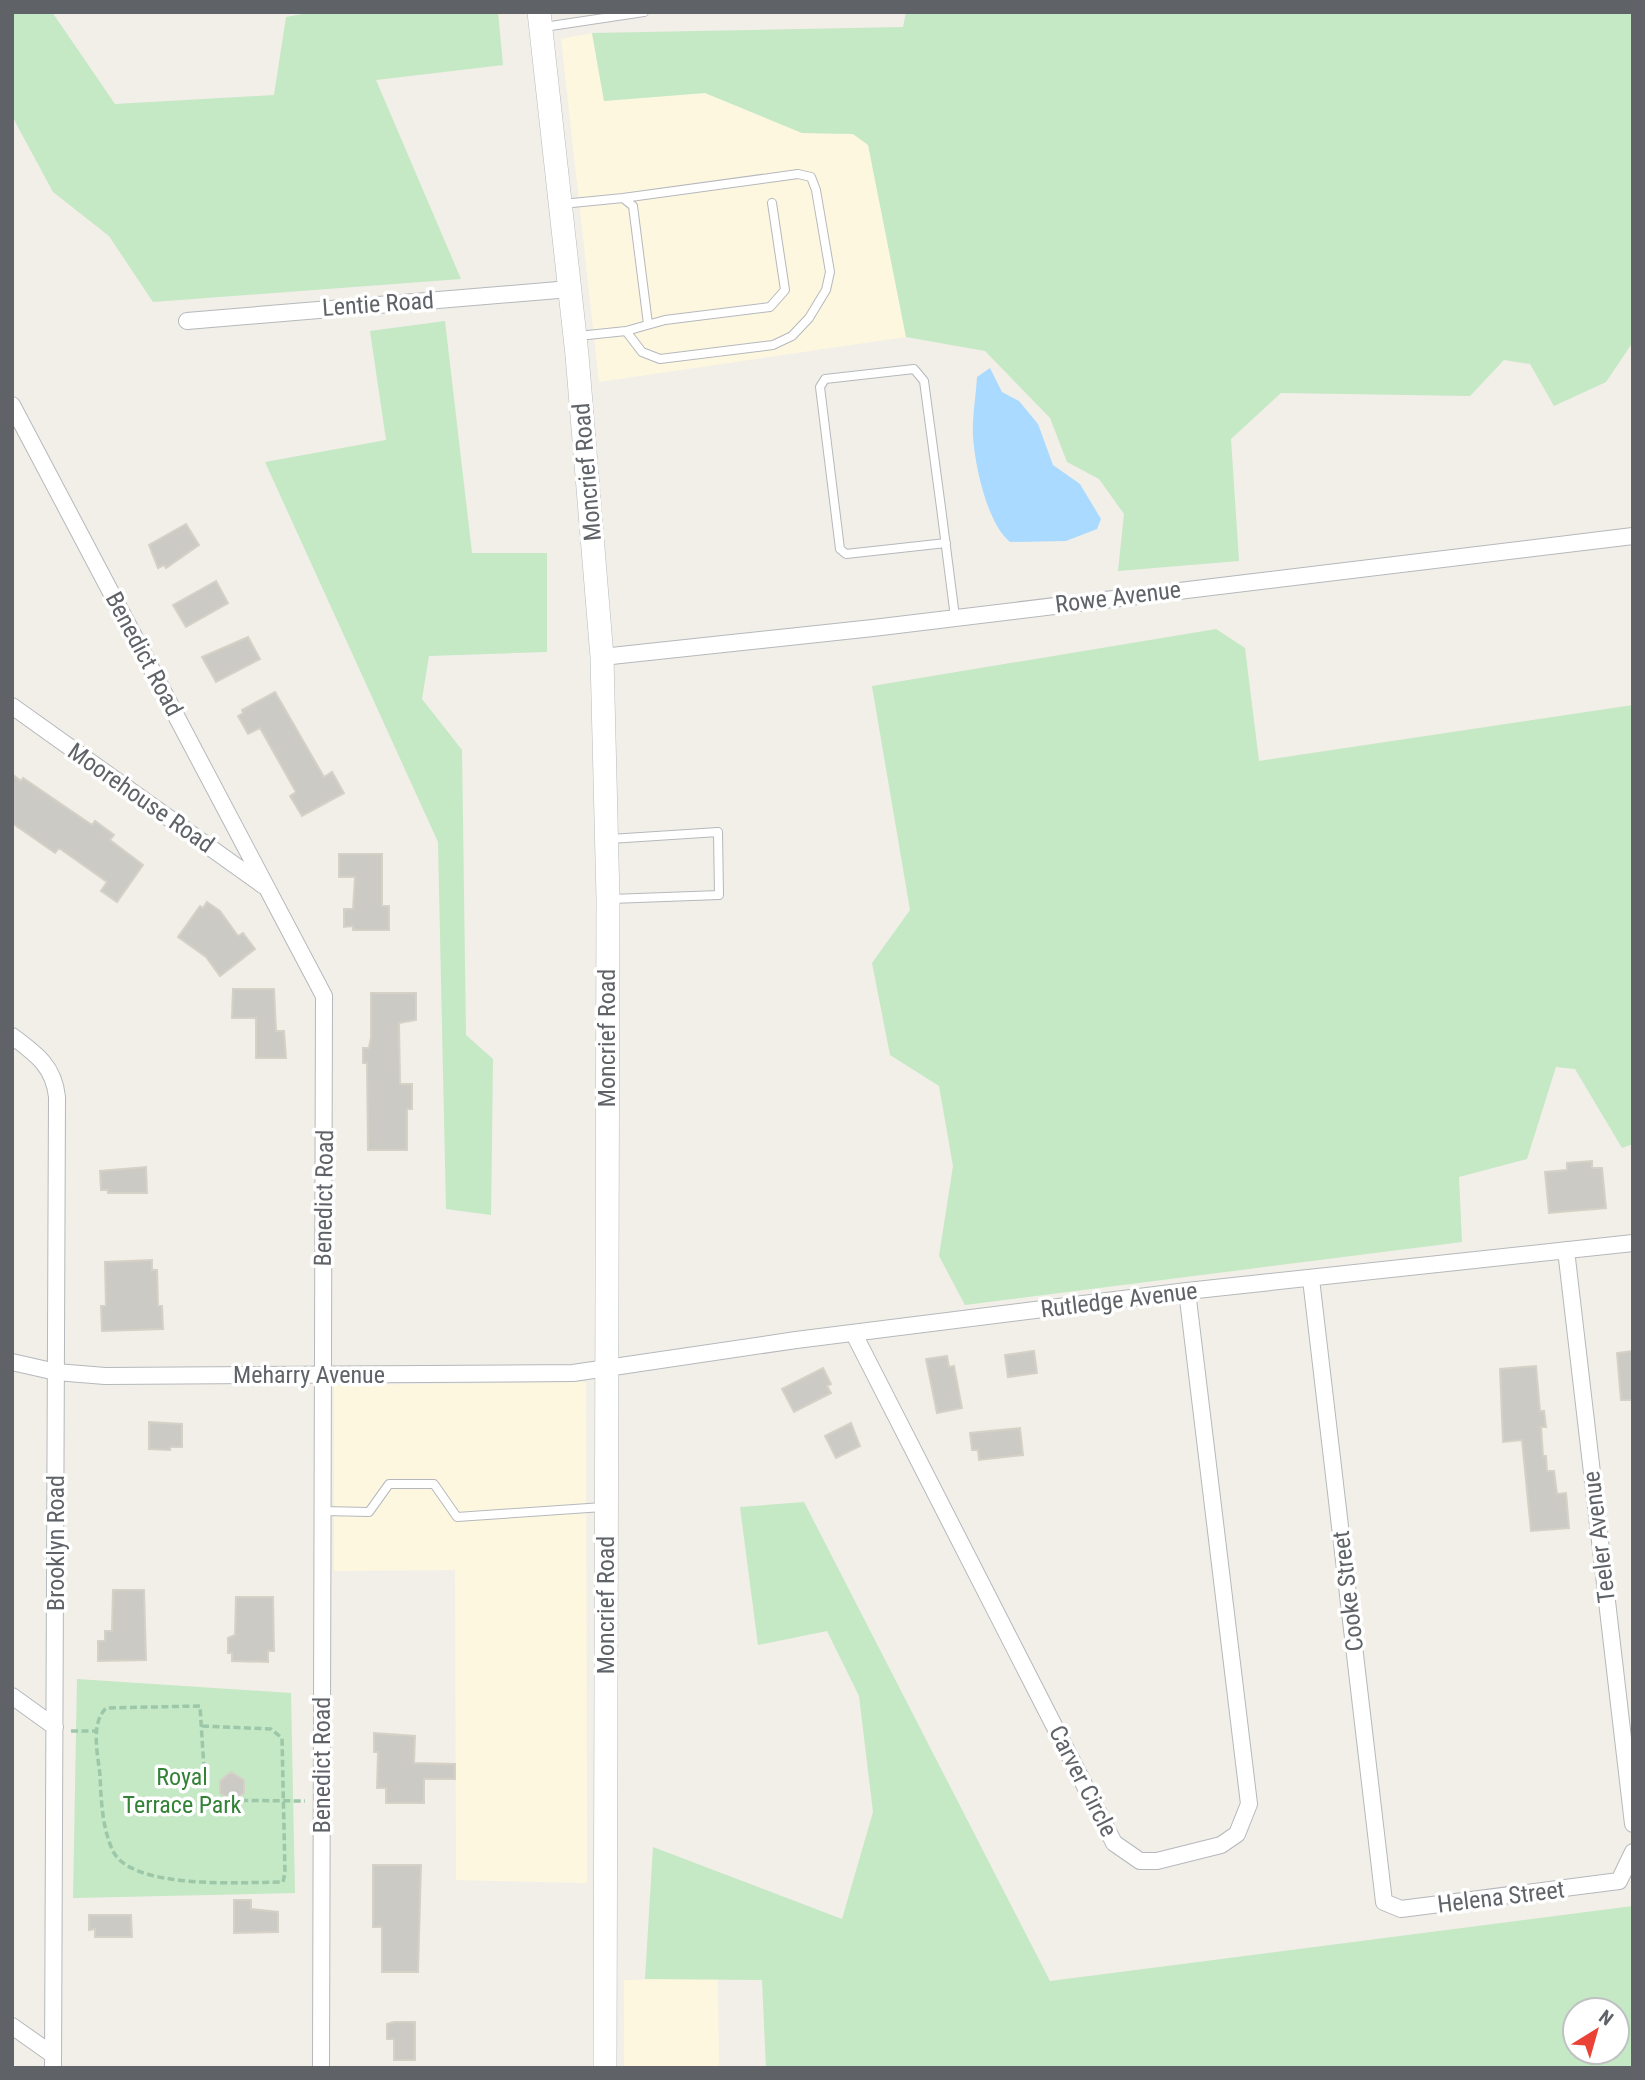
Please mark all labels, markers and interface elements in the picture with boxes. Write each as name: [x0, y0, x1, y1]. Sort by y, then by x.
street label: Lentie Road: [321, 286, 435, 322]
street label: Moncrief Road: [567, 402, 607, 542]
street label: Rowe Avenue: [1054, 575, 1182, 619]
street label: Benedict Road: [100, 587, 188, 721]
street label: Moorehouse Road: [63, 737, 219, 859]
street label: Moncrief Road: [593, 969, 621, 1107]
street label: Benedict Road: [309, 1130, 339, 1266]
street label: Rutledge Avenue: [1039, 1276, 1199, 1324]
street label: Meharry Avenue: [233, 1361, 385, 1389]
street label: Teeler Avenue: [1577, 1470, 1621, 1604]
street label: Brooklyn Road: [42, 1475, 70, 1611]
street label: Cooke Street: [1327, 1529, 1369, 1653]
street label: Moncrief Road: [592, 1536, 620, 1674]
street label: Benedict Road: [308, 1697, 336, 1833]
street label: Carver Circle: [1043, 1721, 1123, 1841]
park label: Royal Terrace Park: [123, 1763, 242, 1819]
street label: Helena Street: [1436, 1875, 1566, 1919]
north arrow: [1561, 1996, 1631, 2066]
text: N: [1594, 2005, 1617, 2031]

